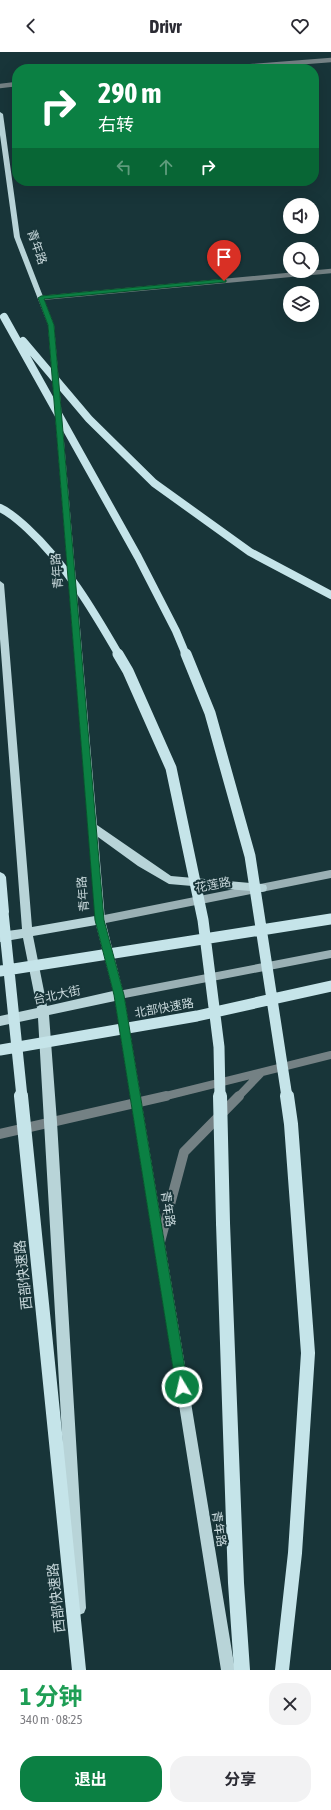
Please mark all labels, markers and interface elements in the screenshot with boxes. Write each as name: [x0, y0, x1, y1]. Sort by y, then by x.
icon: back: [20, 15, 42, 37]
icon: heart: [289, 15, 311, 37]
text: Drivr: [149, 16, 182, 37]
text: 290 m: [98, 77, 161, 109]
icon: right: [32, 80, 84, 132]
text: 右转: [98, 114, 134, 135]
icon: left: [113, 156, 135, 178]
icon: ahead: [155, 156, 177, 178]
icon: right: [197, 156, 219, 178]
map controls: [283, 198, 319, 322]
button: sound: [283, 198, 319, 234]
street label: 青年路: [25, 228, 49, 266]
pin: [207, 240, 241, 281]
button: search: [283, 242, 319, 278]
icon: arrive: [213, 246, 235, 268]
button: layers: [283, 286, 319, 322]
street label: 青年路: [48, 552, 66, 590]
street label: 青年路: [74, 875, 92, 913]
street label: 花莲路: [194, 875, 232, 895]
street label: 台北大街: [32, 983, 82, 1007]
street label: 北部快速路: [133, 996, 195, 1020]
street label: 青年路: [158, 1190, 178, 1228]
street label: 西部快速路: [11, 1239, 35, 1311]
position arrow: [161, 1366, 203, 1408]
street label: 青年路: [209, 1510, 229, 1548]
street label: 西部快速路: [44, 1562, 68, 1634]
text: 1 分钟: [20, 1683, 83, 1710]
button: close: [269, 1683, 311, 1725]
text: 340 m · 08:25: [20, 1712, 83, 1727]
button: 退出: [20, 1756, 162, 1802]
button: 分享: [170, 1756, 311, 1802]

